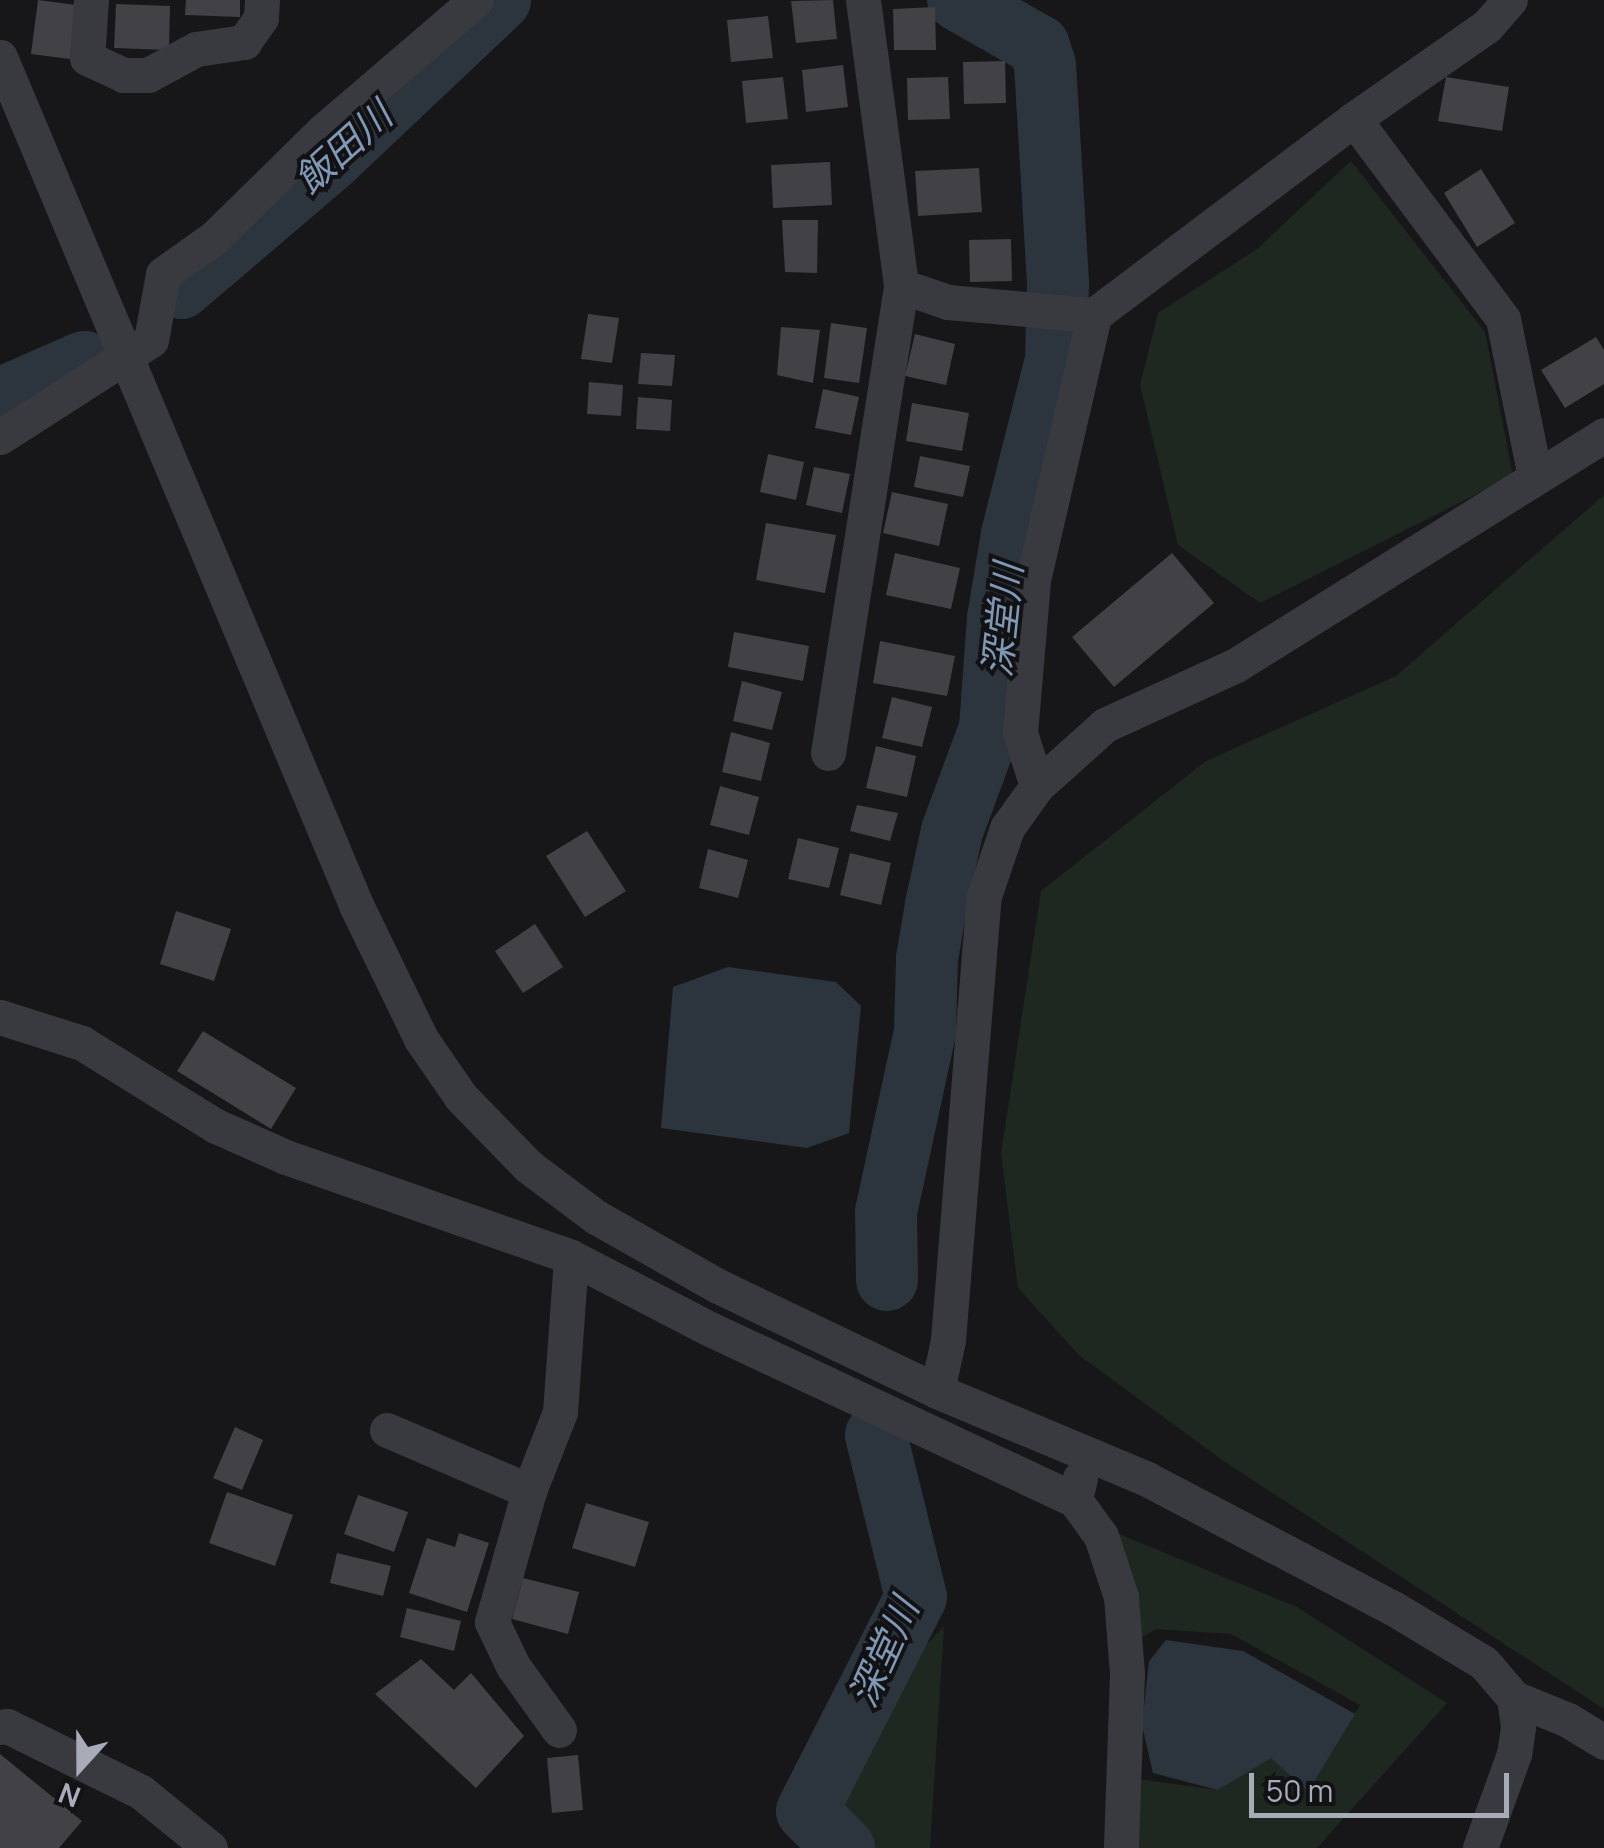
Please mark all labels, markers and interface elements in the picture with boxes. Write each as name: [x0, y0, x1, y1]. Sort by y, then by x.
water label: 飯田川: [285, 92, 401, 202]
water label: 深堂川: [973, 561, 1031, 679]
water label: 深堂川: [839, 1591, 927, 1713]
north arrow: [30, 1718, 130, 1818]
scale bar: [1254, 1753, 1514, 1815]
text: 50 m: [1266, 1770, 1333, 1811]
text: N: [53, 1775, 85, 1817]

